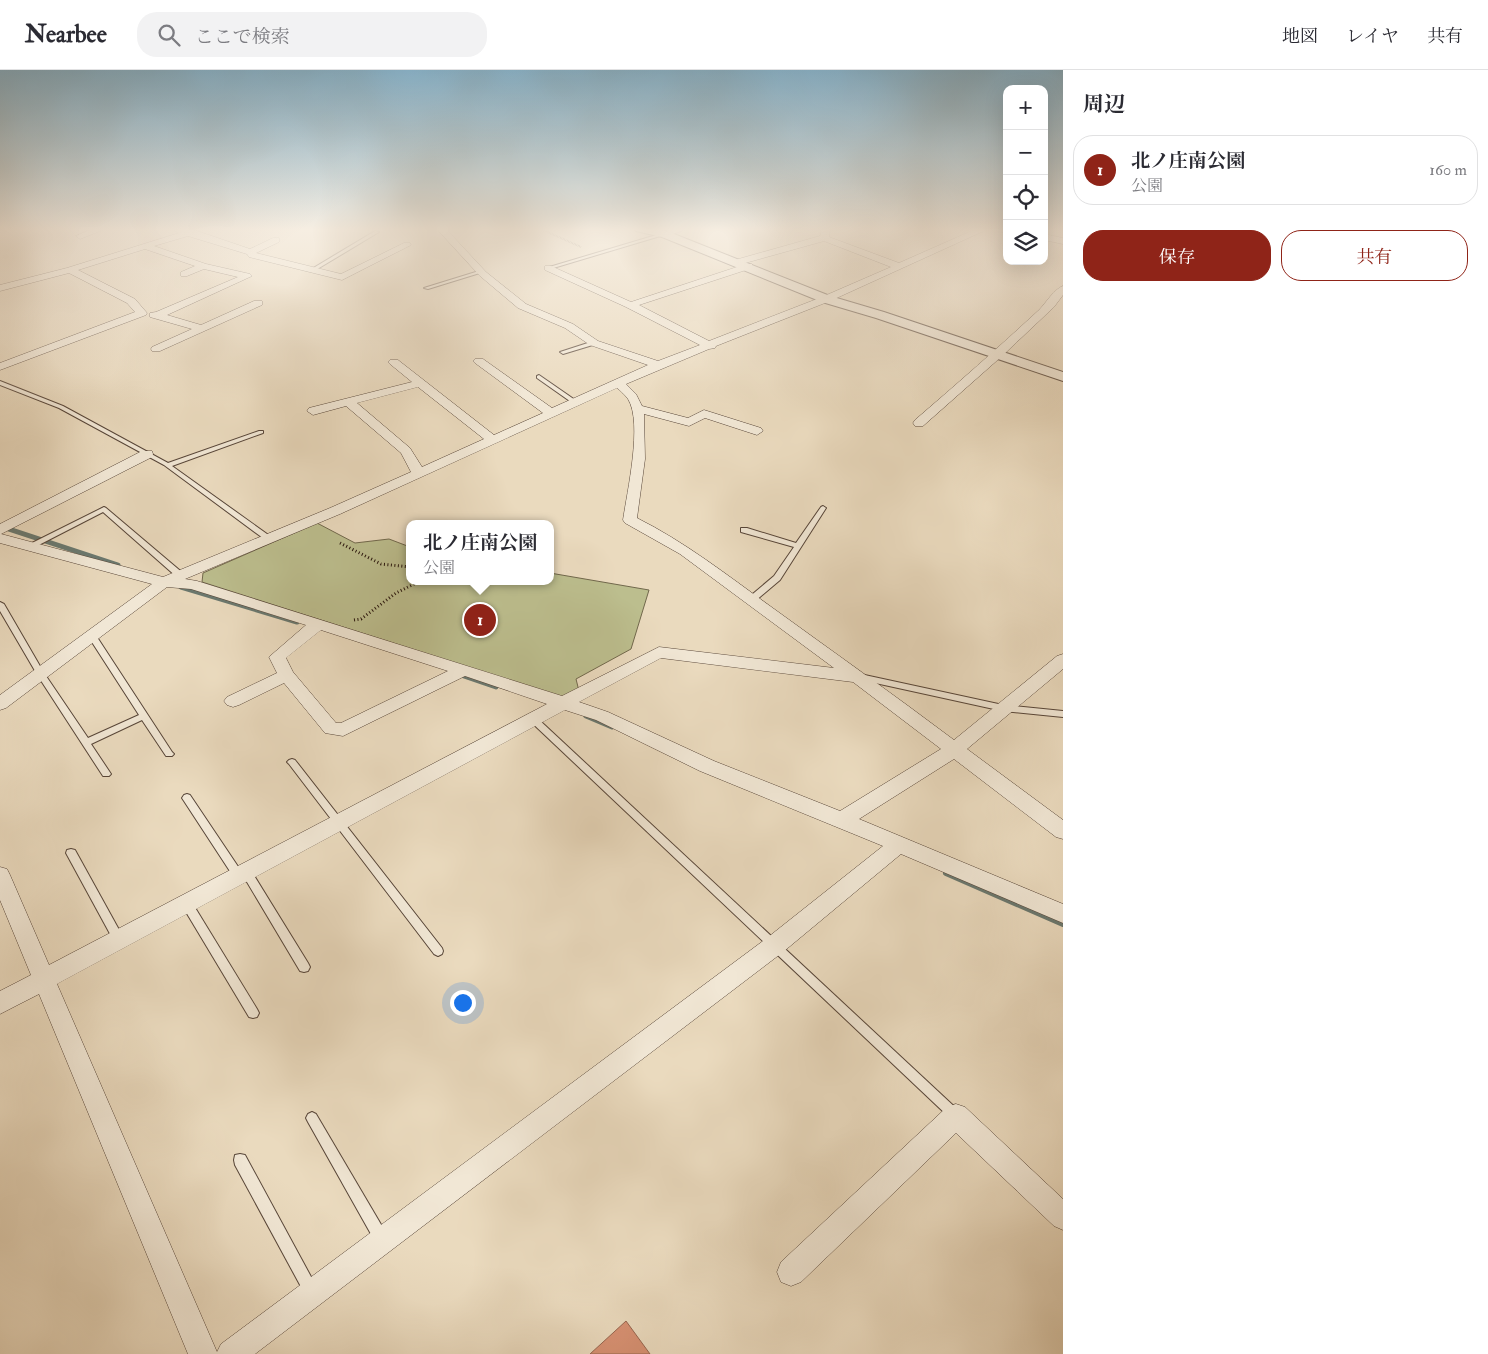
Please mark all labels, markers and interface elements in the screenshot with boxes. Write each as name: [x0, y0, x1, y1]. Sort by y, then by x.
search box: [137, 12, 487, 57]
text: Nearbee: [25, 19, 107, 50]
icon: search: [155, 21, 183, 49]
text: ここで検索: [195, 25, 290, 49]
text: 地図: [1282, 25, 1318, 48]
text: レイヤ: [1346, 25, 1399, 48]
text: 共有: [1427, 25, 1463, 48]
map controls: [1003, 85, 1048, 265]
button: +: [1003, 85, 1048, 130]
text: 周辺: [1083, 91, 1125, 118]
button: −: [1003, 130, 1048, 175]
text: 北ノ庄南公園: [1131, 149, 1245, 173]
text: 1: [1097, 160, 1103, 180]
text: 160 m: [1429, 160, 1467, 180]
button: locate: [1003, 175, 1048, 220]
text: 公園: [1131, 176, 1163, 196]
button: layers: [1003, 220, 1048, 265]
button: 保存: [1083, 230, 1271, 281]
button: 共有: [1281, 230, 1468, 281]
popup: [406, 520, 554, 585]
text: 北ノ庄南公園: [423, 531, 537, 555]
text: 公園: [423, 558, 455, 578]
pin: 1: [464, 601, 496, 639]
your location: [450, 990, 476, 1016]

